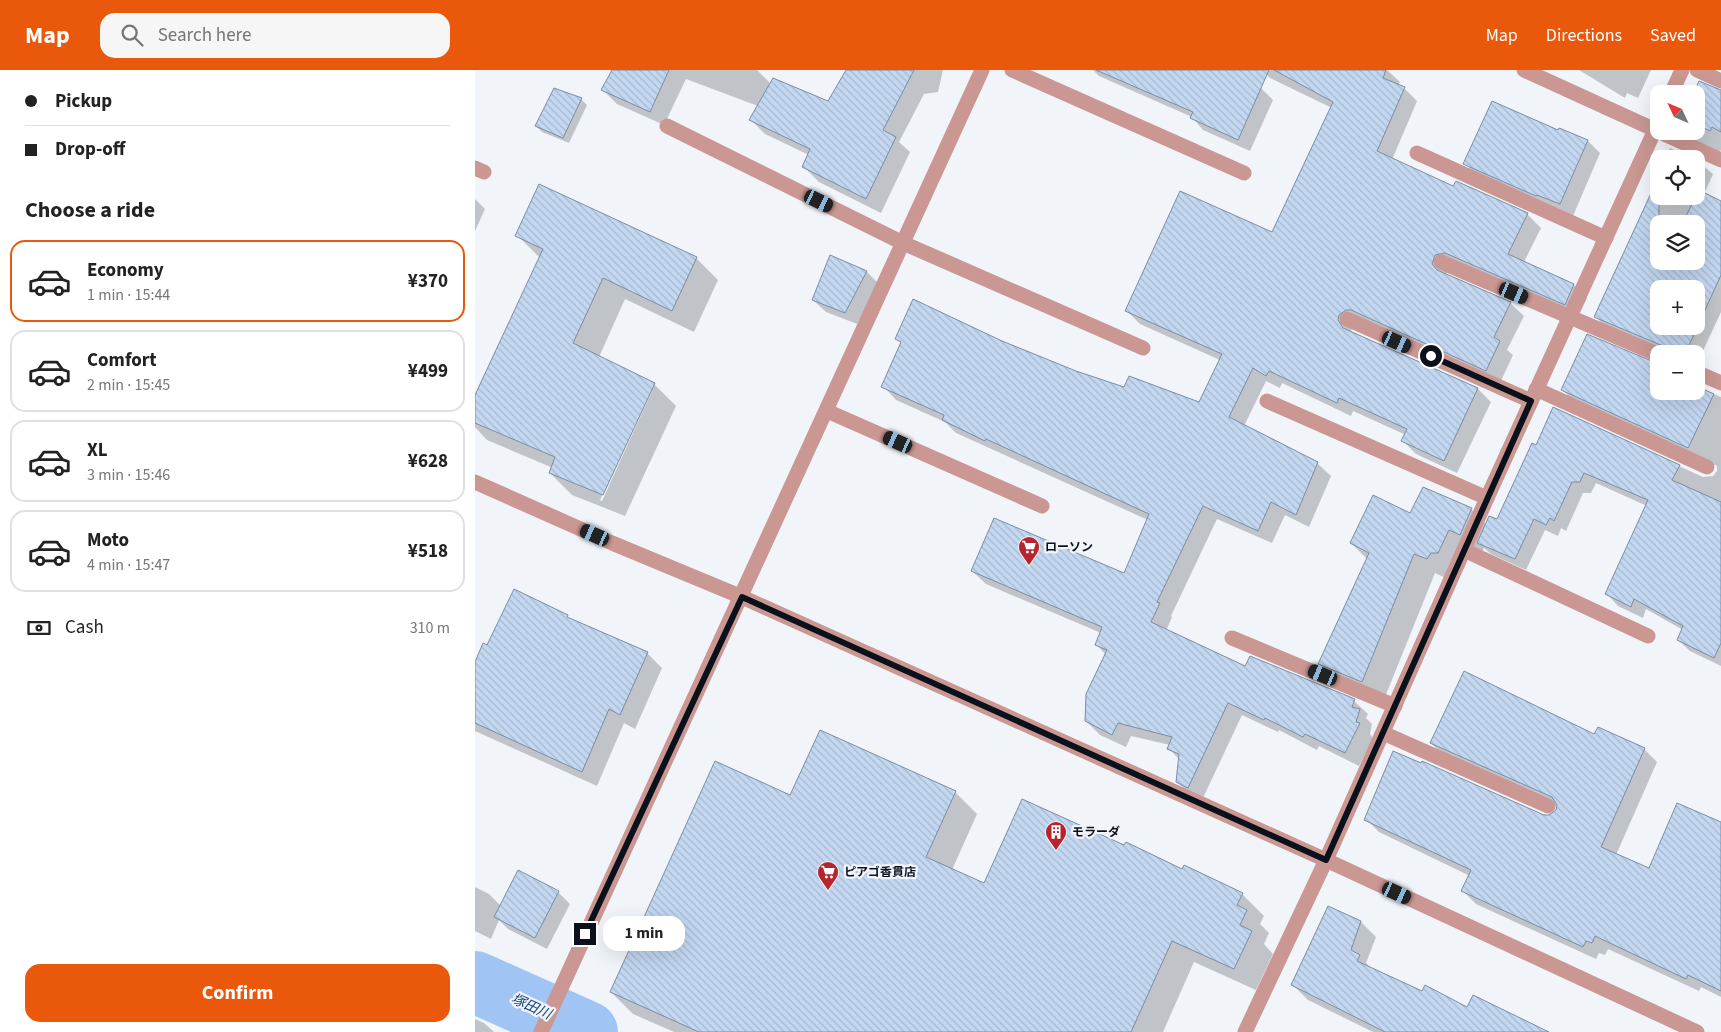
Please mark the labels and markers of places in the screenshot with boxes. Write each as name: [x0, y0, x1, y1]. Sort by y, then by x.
supermarket icon: ローソン: [1017, 535, 1041, 566]
place label: ローソン: [1045, 539, 1093, 556]
building icon: モラーダ: [1044, 820, 1068, 851]
place label: モラーダ: [1072, 824, 1120, 841]
supermarket icon: ピアゴ香貫店: [816, 860, 840, 891]
place label: ピアゴ香貫店: [844, 864, 916, 881]

